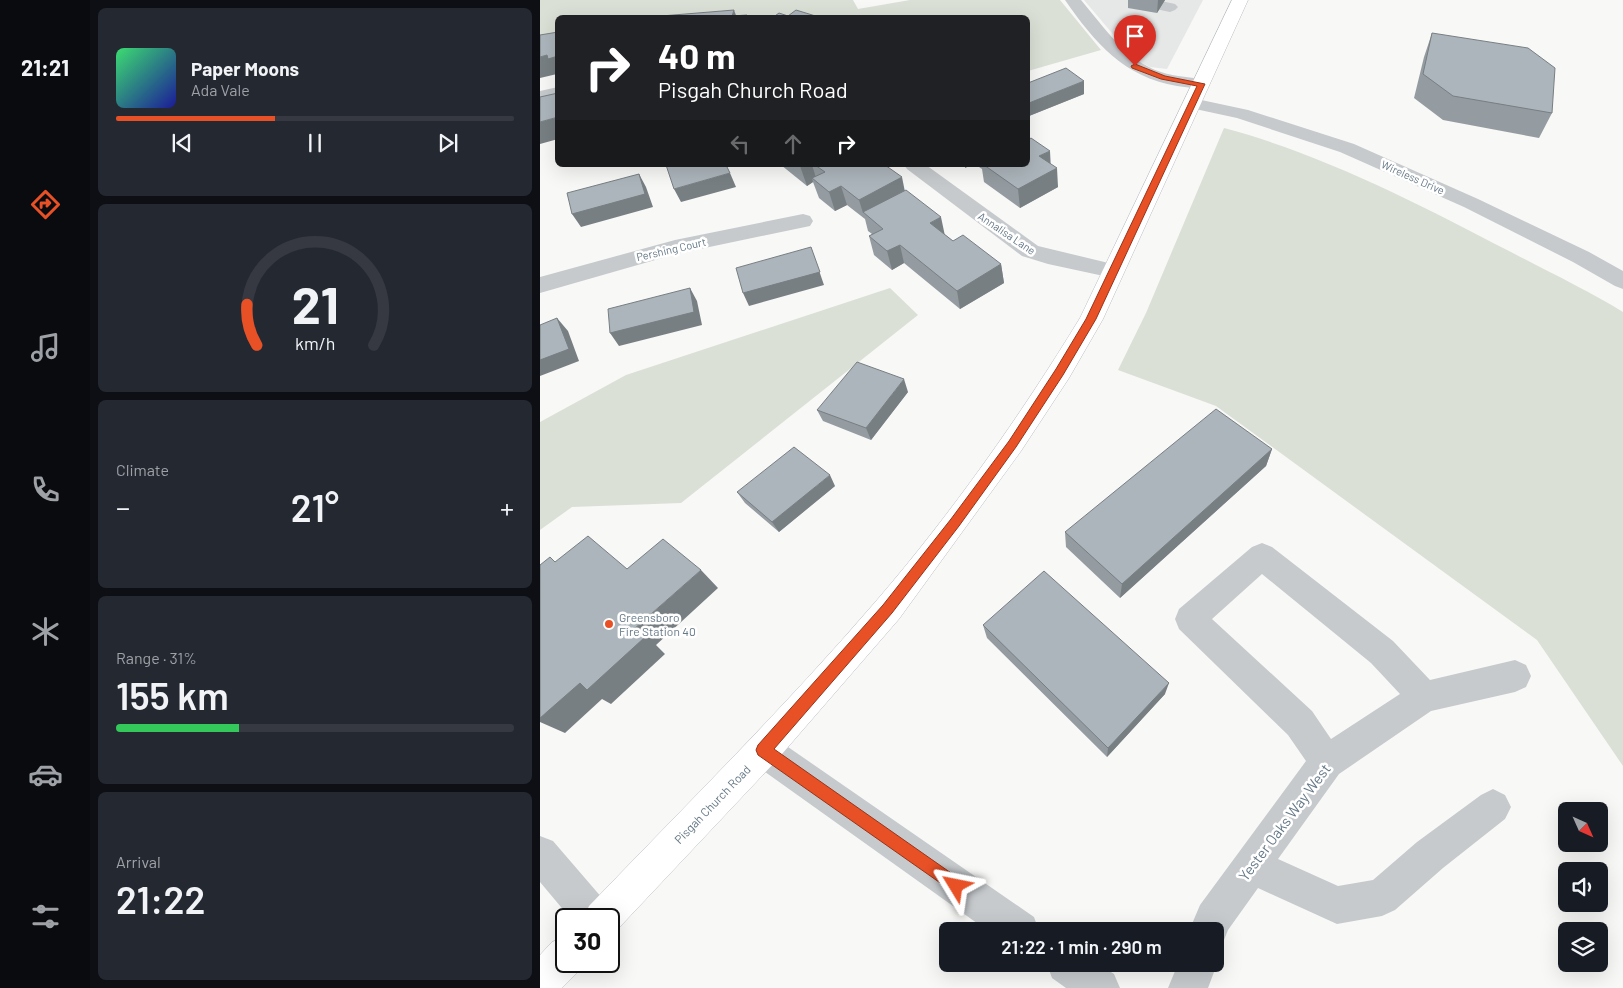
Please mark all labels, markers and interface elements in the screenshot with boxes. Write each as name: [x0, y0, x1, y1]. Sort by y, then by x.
pin: [1114, 15, 1156, 66]
icon: arrive: [1121, 22, 1149, 50]
text: 40 m: [658, 34, 735, 76]
icon: right: [575, 35, 640, 100]
text: 21:21: [21, 54, 69, 80]
text: Paper Moons: [191, 57, 299, 80]
text: Pisgah Church Road: [658, 76, 848, 102]
text: Ada Vale: [191, 80, 250, 99]
icon: previous: [168, 129, 196, 157]
icon: pause: [301, 129, 329, 157]
icon: next: [434, 129, 462, 157]
icon: left: [726, 130, 754, 158]
icon: ahead: [779, 130, 807, 158]
icon: right: [832, 130, 860, 158]
street label: Wireless Drive: [1379, 157, 1447, 197]
icon: directions: [28, 187, 63, 222]
street label: Annalisa Lane: [976, 209, 1038, 257]
street label: Pershing Court: [635, 235, 707, 263]
text: 21: [291, 272, 339, 334]
icon: music: [28, 330, 63, 365]
text: km/h: [295, 332, 335, 354]
text: Climate: [116, 460, 169, 479]
icon: phone: [28, 472, 63, 507]
text: 21°: [291, 484, 339, 530]
text: −: [116, 490, 130, 524]
text: +: [500, 490, 514, 524]
place label: Greensboro Fire Station 40: [619, 610, 696, 638]
icon: climate: [28, 614, 63, 649]
marker: Greensboro Fire Station 40: [603, 618, 615, 630]
text: Range · 31%: [116, 648, 197, 667]
text: 155 km: [116, 672, 229, 718]
icon: car: [28, 757, 63, 792]
street label: Yester Oaks Way West: [1234, 760, 1334, 884]
street label: Pisgah Church Road: [671, 762, 753, 846]
north arrow: [1558, 802, 1608, 852]
map controls: [1558, 802, 1608, 972]
text: Arrival: [116, 852, 161, 871]
position arrow: [929, 859, 981, 911]
button: sound: [1558, 862, 1608, 912]
text: 21:22: [116, 876, 205, 922]
icon: filters: [28, 899, 63, 934]
speed limit sign: 30: [555, 908, 620, 973]
button: layers: [1558, 922, 1608, 972]
text: 21:22 · 1 min · 290 m: [1001, 935, 1162, 958]

